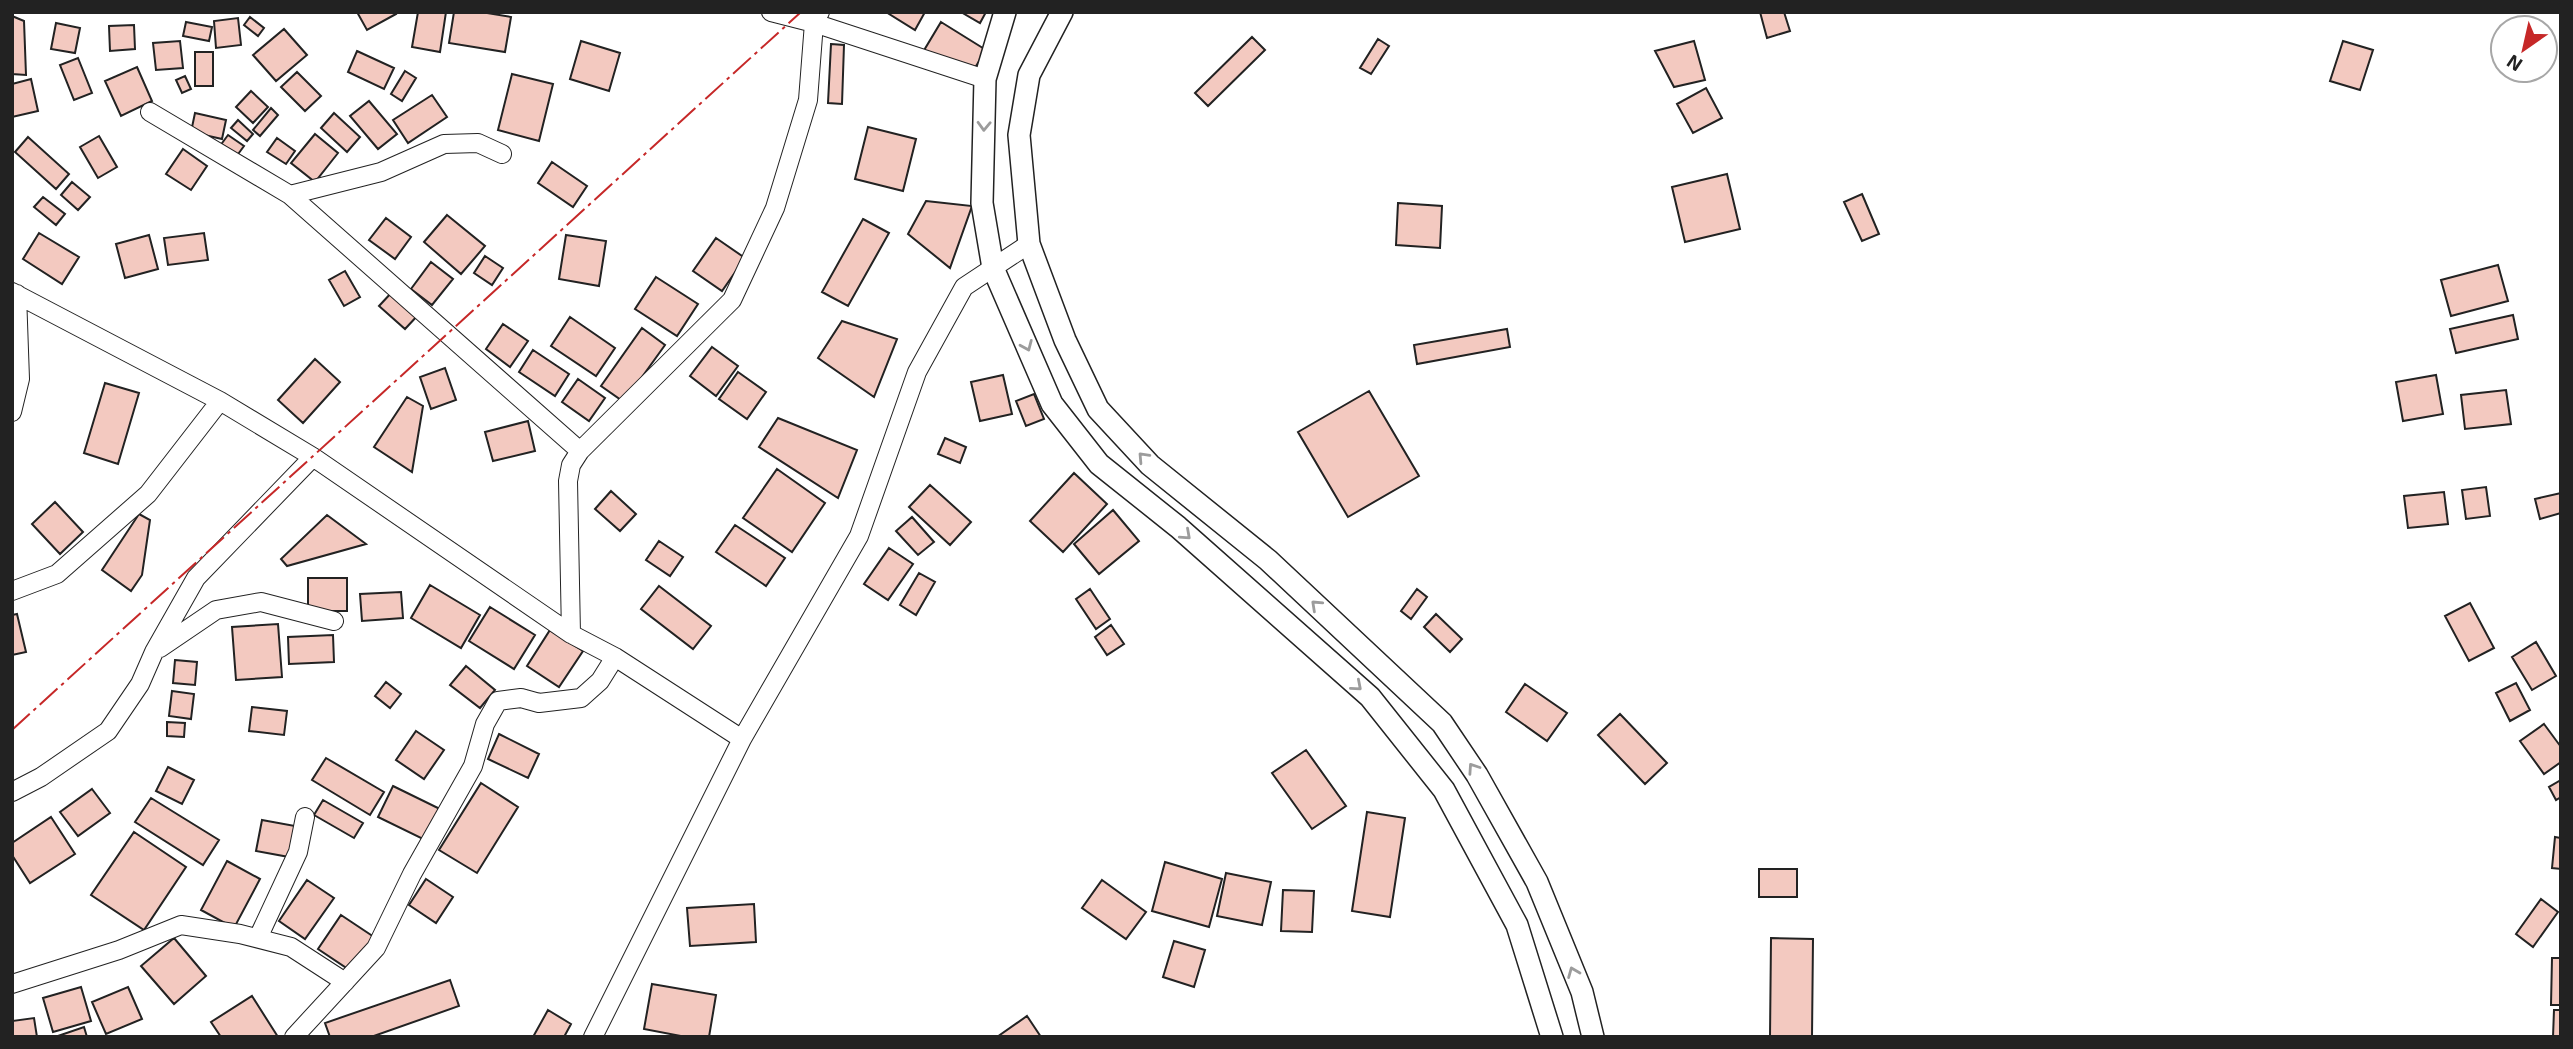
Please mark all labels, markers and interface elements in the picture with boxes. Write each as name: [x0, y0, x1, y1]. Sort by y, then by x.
north arrow: [2489, 14, 2559, 84]
text: N: [2502, 50, 2526, 77]
one-way arrow: [976, 122, 992, 132]
one-way arrow: [1018, 339, 1032, 351]
one-way arrow: [1139, 452, 1151, 465]
one-way arrow: [1178, 527, 1191, 539]
one-way arrow: [1311, 600, 1324, 613]
one-way arrow: [1348, 678, 1361, 690]
one-way arrow: [1468, 763, 1481, 776]
one-way arrow: [1568, 966, 1582, 978]

